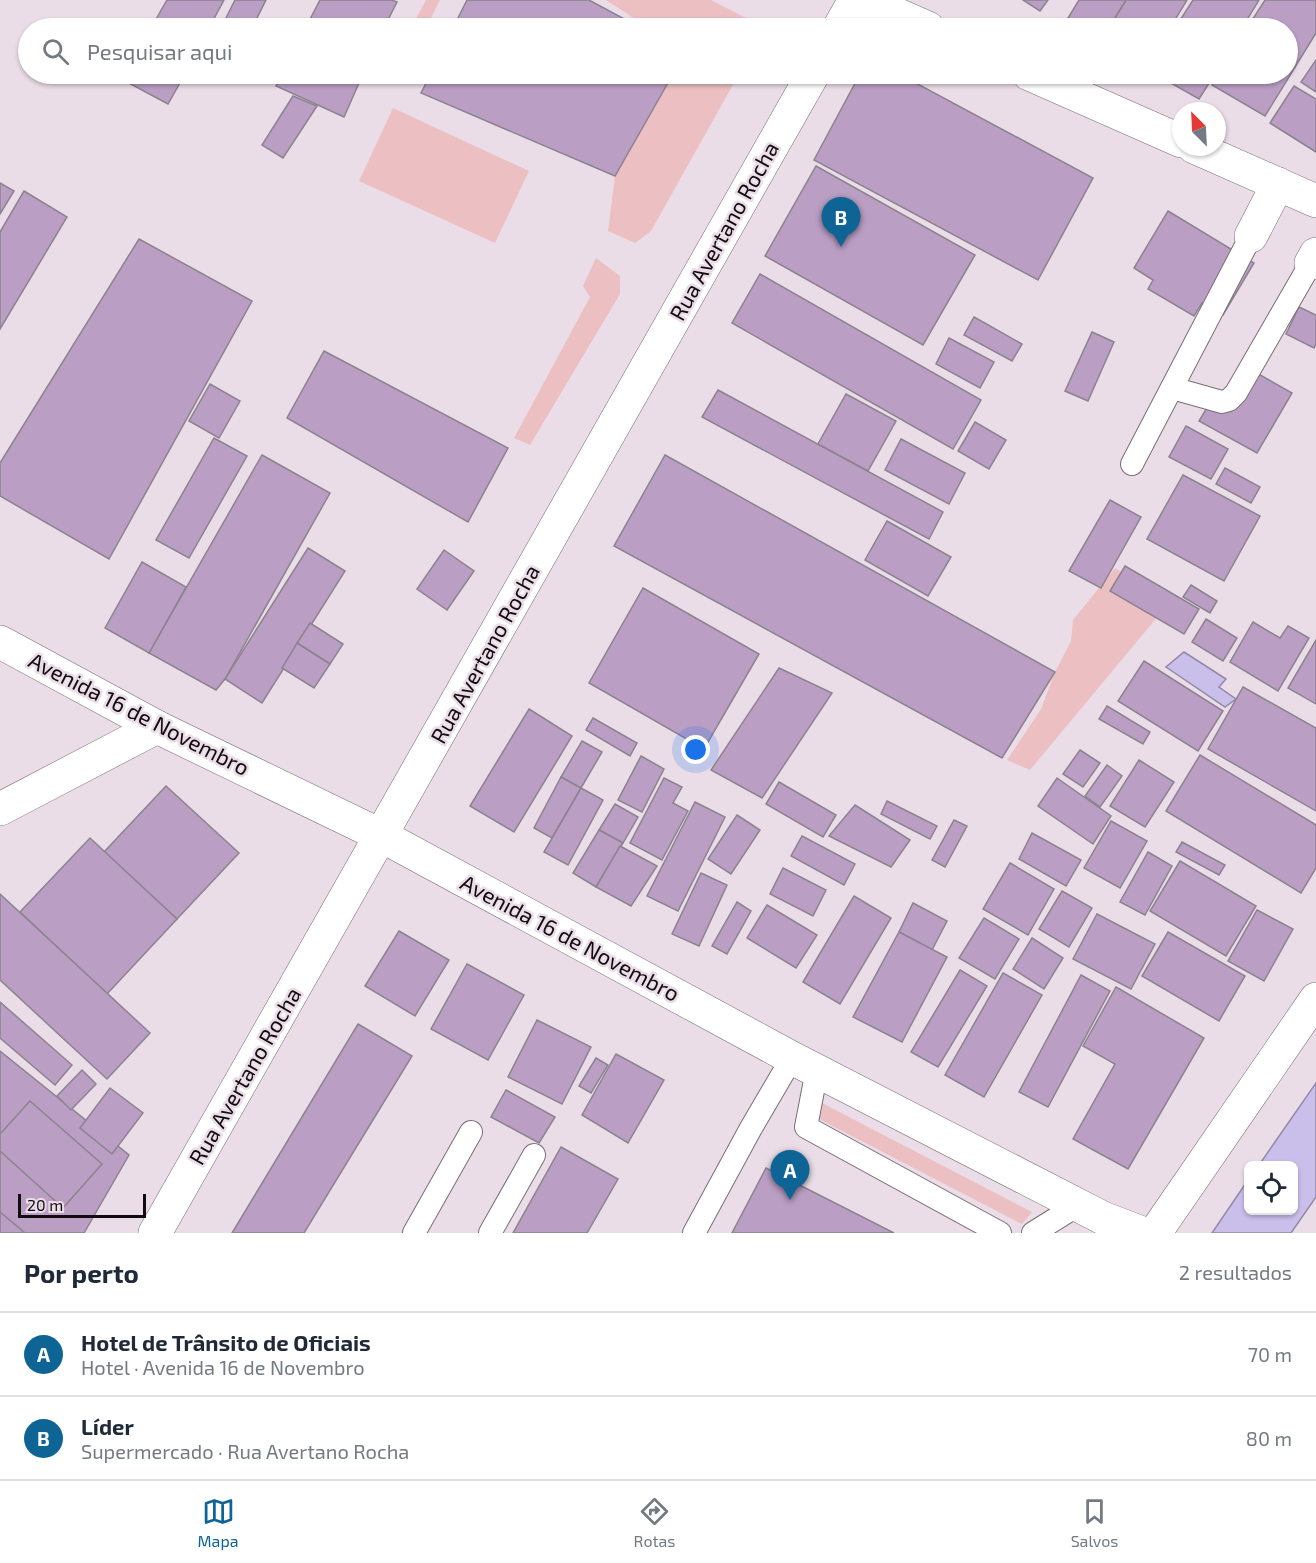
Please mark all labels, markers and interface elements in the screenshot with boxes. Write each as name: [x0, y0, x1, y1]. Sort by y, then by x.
search box: [18, 18, 1298, 84]
icon: search: [39, 35, 72, 68]
text: Pesquisar aqui: [87, 38, 233, 64]
north arrow: [1172, 102, 1226, 156]
street label: Rua Avertano Rocha: [663, 137, 783, 324]
pin: B: [822, 198, 860, 247]
street label: Rua Avertano Rocha: [424, 560, 544, 747]
street label: Avenida 16 de Novembro: [25, 646, 254, 780]
your location: [681, 735, 710, 764]
street label: Avenida 16 de Novembro: [457, 868, 684, 1006]
street label: Rua Avertano Rocha: [183, 982, 305, 1169]
pin: A: [770, 1150, 810, 1200]
map controls: [1244, 1161, 1298, 1215]
button: locate: [1244, 1161, 1298, 1215]
scale bar: [18, 1191, 146, 1218]
text: 20 m: [27, 1195, 63, 1214]
text: Por perto: [24, 1257, 139, 1288]
text: 2 resultados: [1179, 1260, 1292, 1284]
text: Hotel de Trânsito de Oficiais: [81, 1329, 371, 1355]
text: A: [37, 1342, 50, 1366]
text: 70 m: [1248, 1342, 1292, 1366]
text: Hotel · Avenida 16 de Novembro: [81, 1355, 365, 1379]
text: Líder: [81, 1413, 134, 1439]
text: B: [37, 1426, 50, 1450]
text: 80 m: [1246, 1426, 1292, 1450]
text: Supermercado · Rua Avertano Rocha: [81, 1439, 409, 1463]
tab: Mapa: [198, 1495, 238, 1550]
tab: Rotas: [634, 1495, 675, 1550]
tab: Salvos: [1071, 1495, 1118, 1550]

